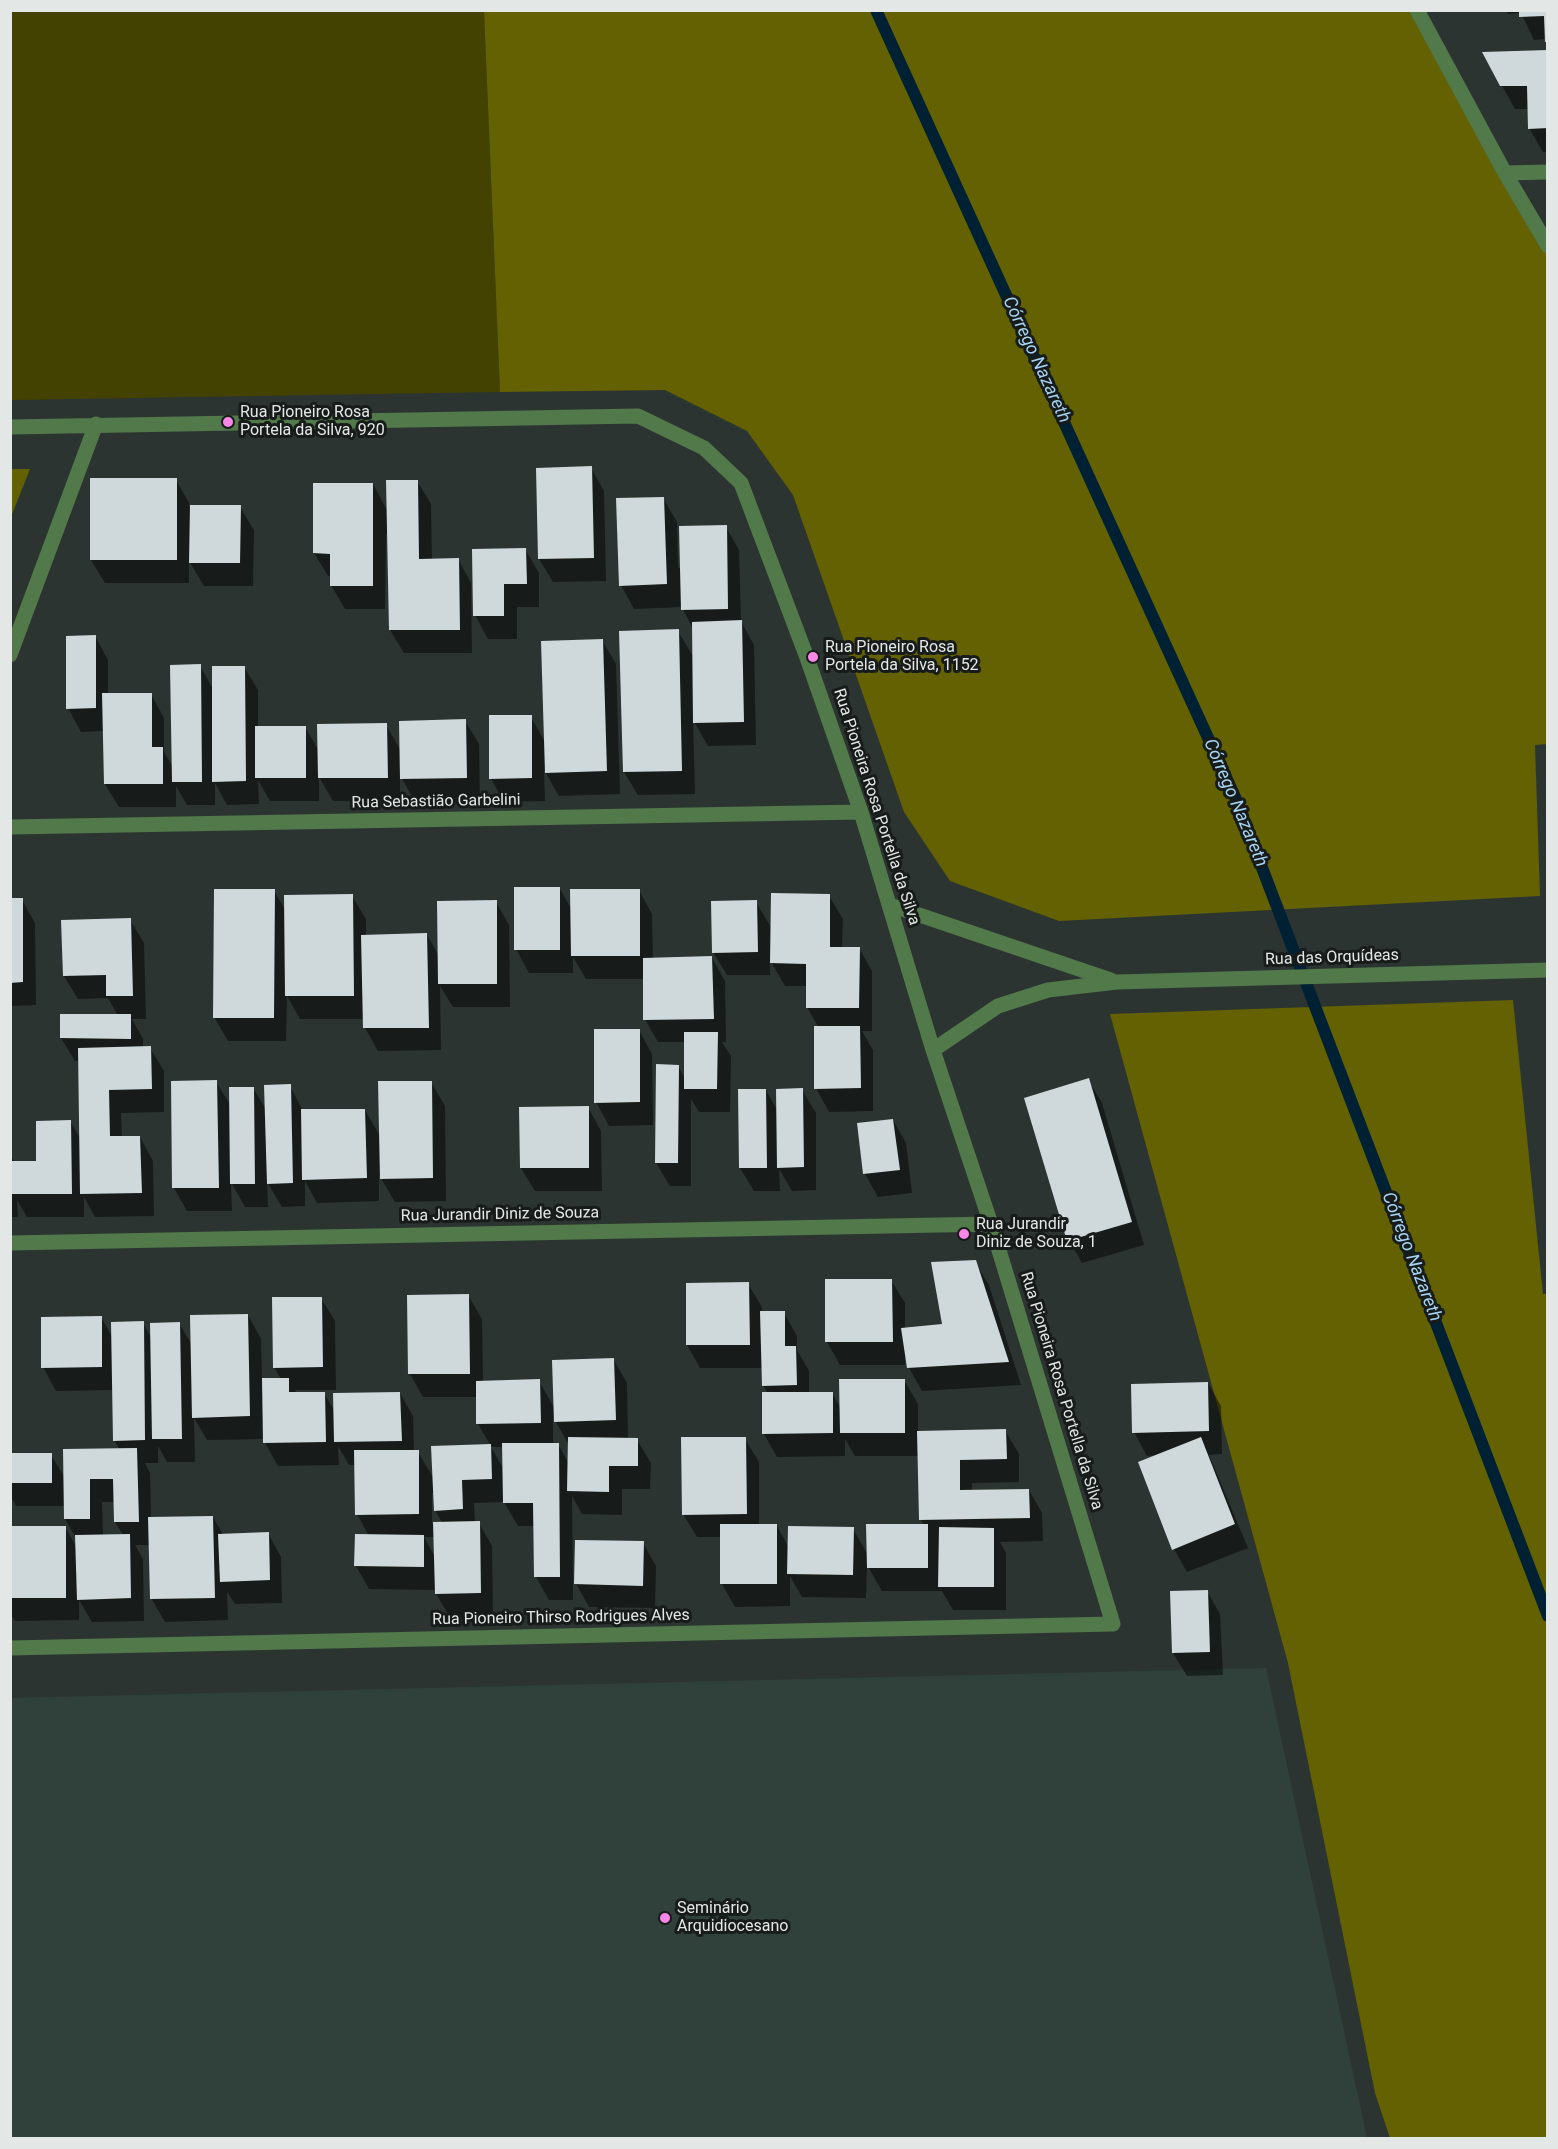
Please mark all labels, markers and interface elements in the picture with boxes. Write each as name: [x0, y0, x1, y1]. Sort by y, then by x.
water label: Córrego Nazareth: [997, 293, 1075, 427]
place label: Rua Pioneiro Rosa Portela da Silva, 920: [240, 403, 385, 441]
marker: Rua Pioneiro Rosa Portela da Silva, 920: [221, 415, 235, 429]
place label: Rua Pioneiro Rosa Portela da Silva, 1152: [825, 638, 979, 676]
marker: Rua Pioneiro Rosa Portela da Silva, 1152: [806, 650, 820, 664]
street label: Rua Pioneira Rosa Portella da Silva: [829, 686, 923, 928]
water label: Córrego Nazareth: [1198, 736, 1272, 870]
street label: Rua Sebastião Garbelini: [351, 791, 521, 813]
street label: Rua das Orquídeas: [1265, 946, 1399, 970]
water label: Córrego Nazareth: [1376, 1189, 1446, 1325]
street label: Rua Jurandir Diniz de Souza: [401, 1204, 599, 1226]
place label: Rua Jurandir Diniz de Souza, 1: [976, 1215, 1097, 1253]
marker: Rua Jurandir Diniz de Souza, 1: [957, 1227, 971, 1241]
street label: Rua Pioneira Rosa Portella da Silva: [1016, 1270, 1106, 1512]
street label: Rua Pioneiro Thirso Rodrigues Alves: [432, 1606, 690, 1630]
place label: Seminário Arquidiocesano: [677, 1899, 788, 1937]
marker: Seminário Arquidiocesano: [658, 1911, 672, 1925]

